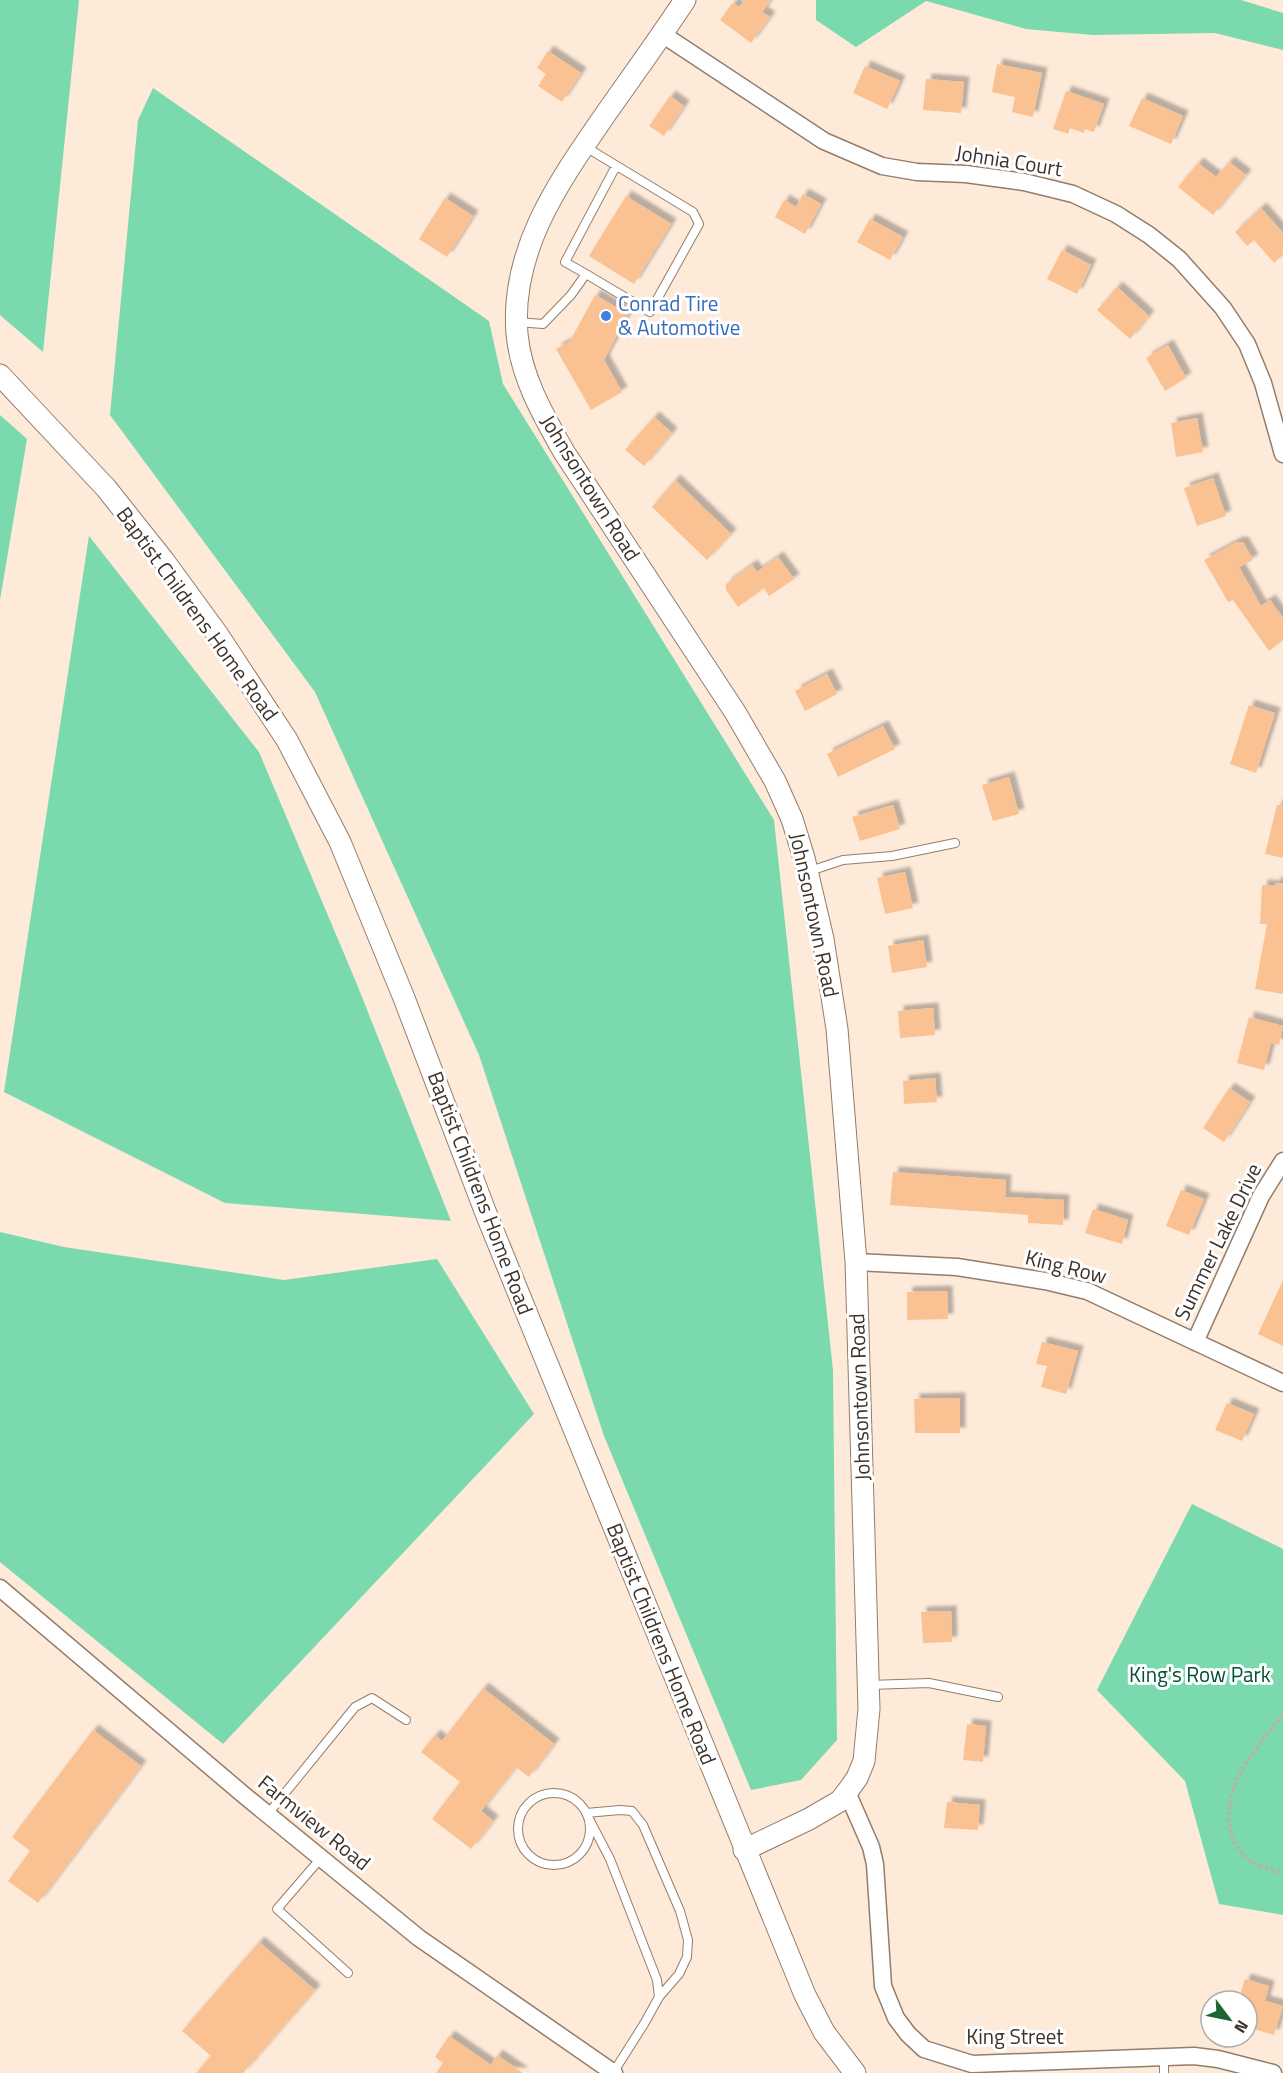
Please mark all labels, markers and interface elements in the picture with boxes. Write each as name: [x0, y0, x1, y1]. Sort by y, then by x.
street label: Johnia Court: [954, 136, 1065, 184]
place label: Conrad Tire & Automotive: [618, 287, 740, 343]
marker: Conrad Tire & Automotive: [599, 309, 613, 323]
street label: Johnsontown Road: [533, 408, 649, 567]
street label: Baptist Childrens Home Road: [109, 500, 287, 727]
street label: Johnsontown Road: [782, 830, 848, 1000]
street label: Baptist Childrens Home Road: [420, 1066, 542, 1319]
street label: Summer Lake Drive: [1165, 1157, 1269, 1326]
street label: King Row: [1022, 1240, 1110, 1292]
street label: Johnsontown Road: [840, 1313, 878, 1481]
street label: Baptist Childrens Home Road: [599, 1518, 725, 1769]
park label: King's Row Park: [1129, 1658, 1271, 1690]
street label: Farmview Road: [251, 1767, 378, 1878]
north arrow: [1199, 1989, 1259, 2049]
text: N: [1229, 2016, 1255, 2038]
street label: King Street: [966, 2020, 1064, 2052]

